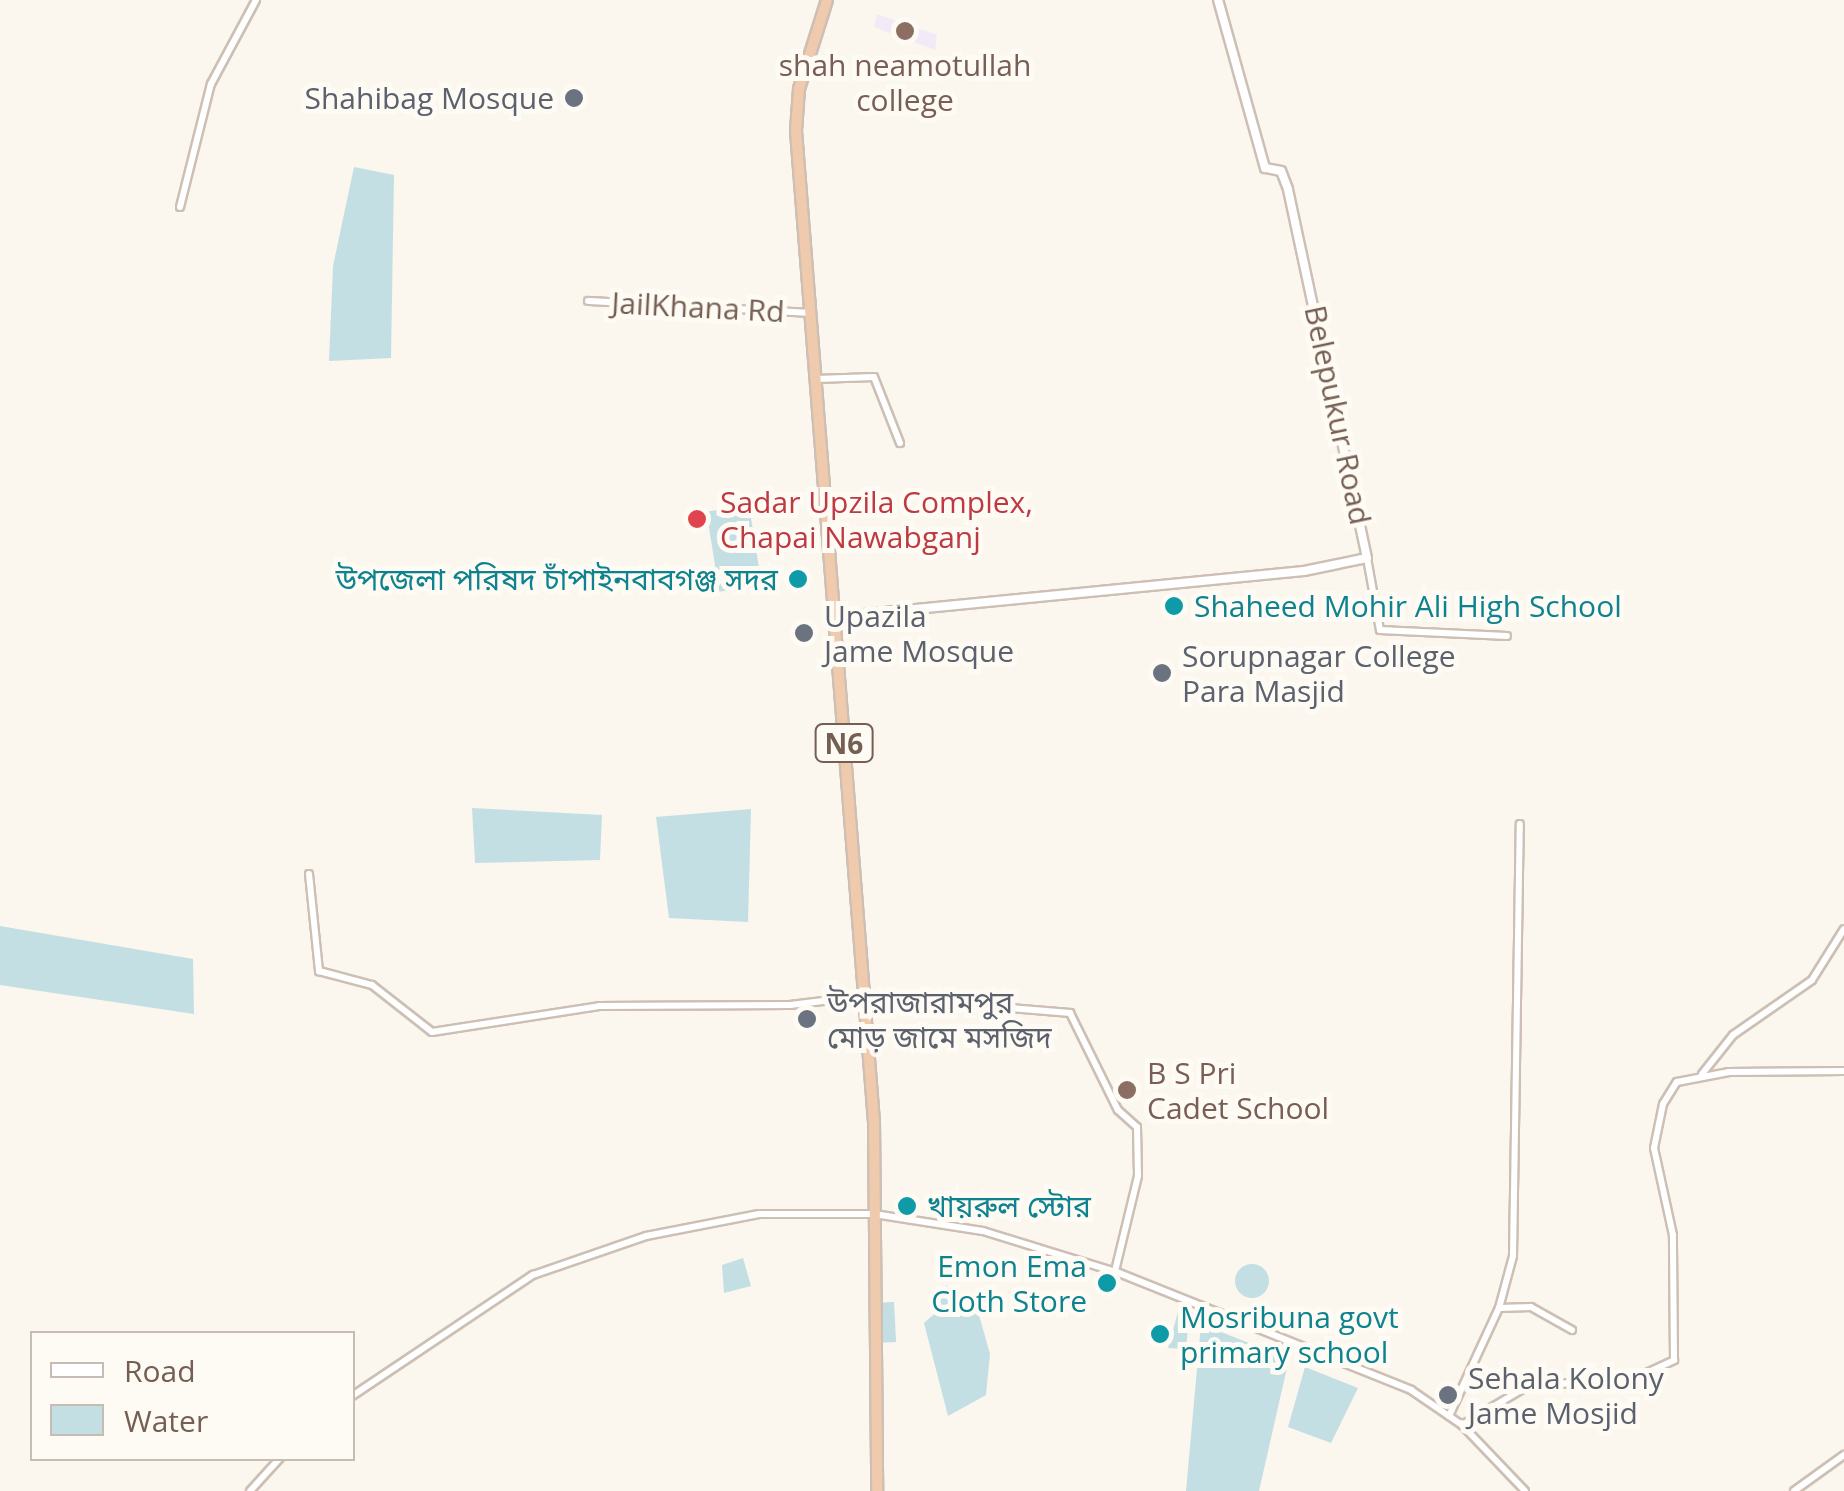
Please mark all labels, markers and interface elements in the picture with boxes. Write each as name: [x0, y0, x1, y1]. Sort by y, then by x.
marker: shah neamotullah college: [894, 20, 916, 42]
place label: shah neamotullah college: [779, 47, 1031, 118]
place label: Shahibag Mosque: [304, 80, 554, 116]
marker: Shahibag Mosque: [563, 87, 585, 109]
street label: JailKhana Rd: [611, 284, 785, 330]
street label: Belepukur Road: [1297, 302, 1379, 528]
place label: Sadar Upzila Complex, Chapai Nawabganj: [720, 484, 1033, 554]
marker: Sadar Upzila Complex, Chapai Nawabganj: [684, 506, 710, 532]
place label: উপজেলা পরিষদ চাঁপাইনবাবগঞ্জ সদর: [336, 561, 778, 597]
marker: উপজেলা পরিষদ চাঁপাইনবাবগঞ্জ সদর: [787, 568, 809, 590]
place label: Shaheed Mohir Ali High School: [1194, 588, 1622, 624]
marker: Shaheed Mohir Ali High School: [1163, 595, 1185, 617]
place label: Upazila Jame Mosque: [824, 598, 1014, 668]
marker: Upazila Jame Mosque: [793, 622, 815, 644]
place label: Sorupnagar College Para Masjid: [1182, 638, 1456, 708]
marker: Sorupnagar College Para Masjid: [1151, 662, 1173, 684]
road number: N6: [814, 720, 874, 766]
place label: উপরাজারামপুর মোড় জামে মসজিদ: [827, 984, 1052, 1054]
marker: উপরাজারামপুর মোড় জামে মসজিদ: [796, 1008, 818, 1030]
place label: B S Pri Cadet School: [1147, 1055, 1329, 1126]
marker: B S Pri Cadet School: [1116, 1079, 1138, 1101]
place label: খায়রুল স্টোর: [927, 1188, 1091, 1224]
marker: খায়রুল স্টোর: [896, 1195, 918, 1217]
place label: Emon Ema Cloth Store: [931, 1248, 1087, 1318]
marker: Emon Ema Cloth Store: [1096, 1272, 1118, 1294]
place label: Mosribuna govt primary school: [1180, 1299, 1399, 1370]
marker: Mosribuna govt primary school: [1149, 1323, 1171, 1345]
legend: [30, 1331, 355, 1461]
text: Road: [124, 1350, 196, 1391]
place label: Sehala Kolony Jame Mosjid: [1468, 1360, 1664, 1430]
marker: Sehala Kolony Jame Mosjid: [1437, 1384, 1459, 1406]
text: Water: [124, 1400, 208, 1441]

